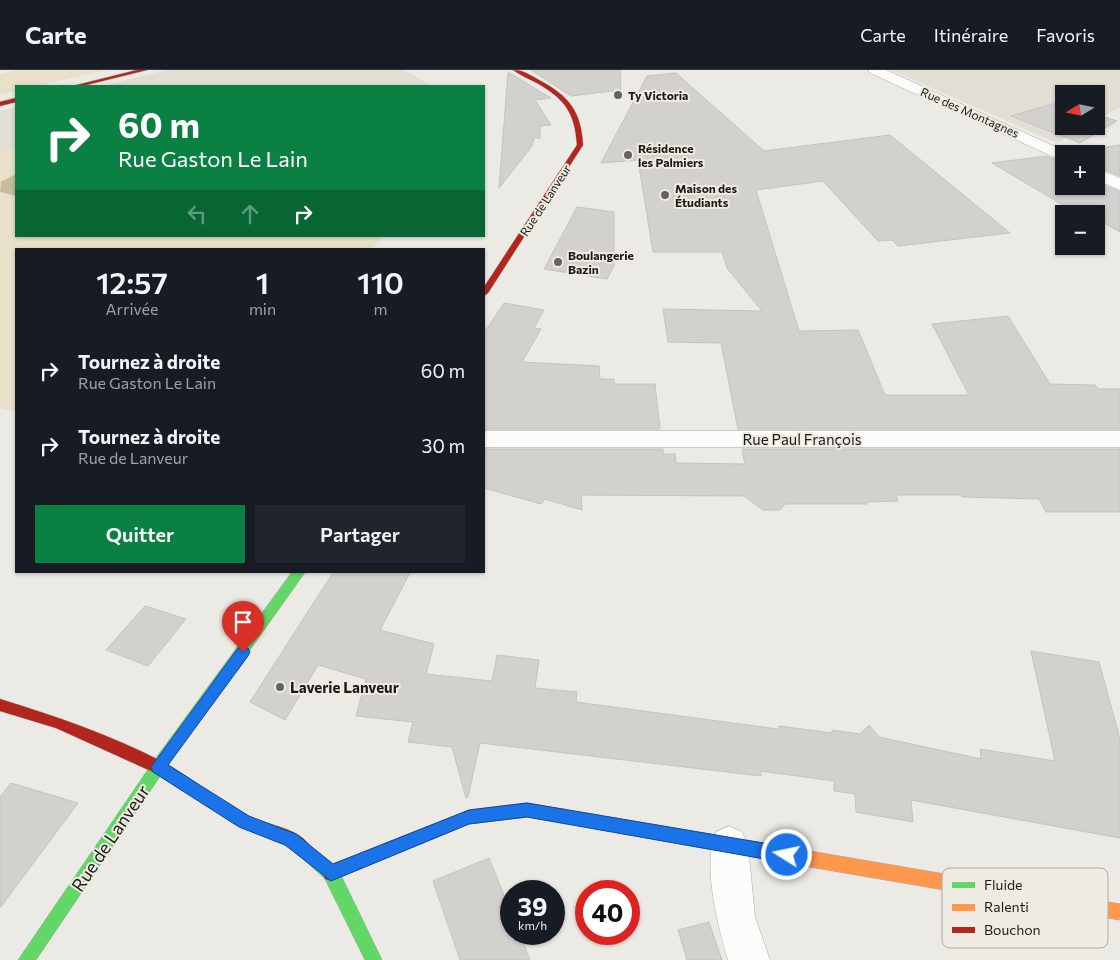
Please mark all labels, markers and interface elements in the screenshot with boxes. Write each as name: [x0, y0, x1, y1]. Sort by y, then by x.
text: Carte: [25, 20, 87, 49]
text: Carte: [860, 24, 906, 46]
text: Itinéraire: [934, 24, 1008, 46]
text: Favoris: [1036, 24, 1095, 46]
street label: Rue des Montagnes: [919, 84, 1021, 140]
north arrow: [1055, 85, 1105, 135]
map controls: [1055, 85, 1105, 255]
place label: Ty Victoria: [628, 88, 688, 102]
marker: Ty Victoria: [612, 89, 624, 101]
text: 60 m: [118, 102, 200, 145]
icon: right: [35, 105, 100, 170]
place label: Résidence les Palmiers: [638, 141, 704, 169]
text: Rue Gaston Le Lain: [118, 145, 308, 172]
button: +: [1055, 145, 1105, 195]
marker: Résidence les Palmiers: [622, 149, 634, 161]
street label: Rue de Lanveur: [517, 161, 573, 238]
place label: Maison des Étudiants: [675, 181, 737, 209]
marker: Maison des Étudiants: [659, 189, 671, 201]
icon: left: [183, 200, 211, 228]
icon: ahead: [236, 200, 264, 228]
icon: right: [289, 200, 317, 228]
button: −: [1055, 205, 1105, 255]
place label: Boulangerie Bazin: [568, 248, 634, 276]
marker: Boulangerie Bazin: [552, 256, 564, 268]
text: 12:57: [96, 263, 168, 300]
text: 1: [256, 263, 269, 300]
text: 110: [357, 263, 404, 300]
text: Arrivée: [106, 299, 158, 318]
text: min: [249, 299, 276, 318]
text: m: [374, 299, 388, 318]
text: Tournez à droite: [78, 350, 220, 373]
icon: right: [35, 357, 63, 385]
text: 60 m: [421, 359, 465, 382]
text: Rue Gaston Le Lain: [78, 373, 216, 392]
text: Tournez à droite: [78, 425, 220, 448]
street label: Rue Paul François: [742, 430, 862, 448]
icon: right: [35, 432, 63, 460]
text: 30 m: [422, 434, 465, 457]
text: Rue de Lanveur: [78, 448, 188, 467]
button: Quitter: [35, 505, 245, 563]
button: Partager: [255, 505, 465, 563]
pin: [222, 601, 264, 652]
icon: arrive: [229, 608, 257, 636]
place label: Laverie Lanveur: [290, 678, 399, 696]
marker: Laverie Lanveur: [274, 681, 286, 693]
street label: Rue de Lanveur: [66, 781, 154, 895]
position arrow: [760, 828, 812, 880]
legend: [942, 868, 1108, 948]
text: Fluide: [984, 876, 1022, 893]
speed limit sign: 40: [575, 880, 640, 945]
text: 39: [518, 891, 548, 921]
text: Ralenti: [984, 898, 1029, 915]
text: km/h: [518, 918, 547, 932]
text: Bouchon: [984, 921, 1041, 938]

